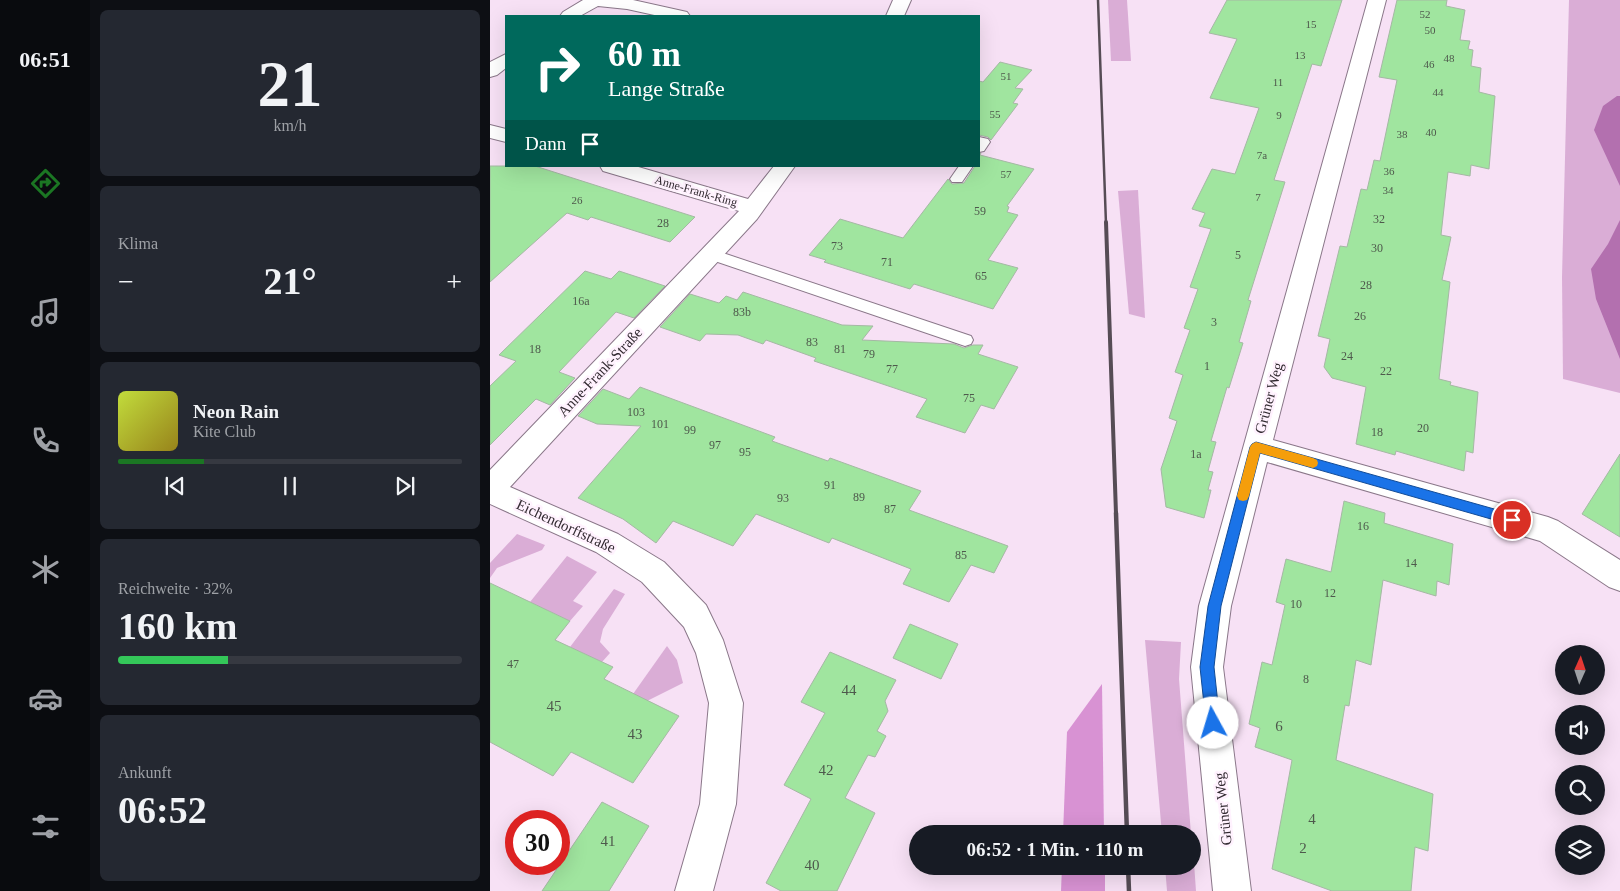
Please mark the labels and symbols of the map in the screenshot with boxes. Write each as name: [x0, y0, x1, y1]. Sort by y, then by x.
house number: 52: [1420, 8, 1431, 20]
house number: 15: [1306, 18, 1317, 30]
house number: 50: [1425, 24, 1436, 36]
house number: 13: [1295, 49, 1306, 61]
house number: 48: [1444, 52, 1455, 64]
house number: 46: [1424, 58, 1435, 70]
house number: 51: [1001, 70, 1012, 82]
house number: 11: [1273, 76, 1283, 88]
house number: 44: [1433, 86, 1444, 98]
house number: 55: [990, 108, 1001, 120]
house number: 9: [1276, 109, 1282, 121]
house number: 40: [1426, 126, 1437, 138]
house number: 38: [1397, 128, 1408, 140]
house number: 7a: [1257, 149, 1267, 161]
house number: 36: [1384, 165, 1395, 177]
house number: 57: [1001, 168, 1012, 180]
street label: Anne-Frank-Ring: [653, 173, 739, 209]
house number: 34: [1383, 184, 1394, 196]
house number: 7: [1255, 191, 1261, 203]
house number: 26: [572, 194, 583, 206]
house number: 59: [974, 204, 986, 218]
house number: 32: [1373, 212, 1385, 226]
house number: 28: [657, 216, 669, 230]
house number: 73: [831, 239, 843, 253]
house number: 30: [1371, 241, 1383, 255]
house number: 5: [1235, 248, 1241, 262]
house number: 71: [881, 255, 893, 269]
house number: 65: [975, 269, 987, 283]
house number: 28: [1360, 278, 1372, 292]
house number: 16a: [572, 294, 590, 308]
house number: 83b: [733, 305, 751, 319]
house number: 26: [1354, 309, 1366, 323]
house number: 3: [1211, 315, 1217, 329]
street label: Anne-Frank-Straße: [555, 324, 646, 420]
house number: 83: [806, 335, 818, 349]
house number: 18: [529, 342, 541, 356]
house number: 81: [834, 342, 846, 356]
house number: 79: [863, 347, 875, 361]
house number: 24: [1341, 349, 1353, 363]
house number: 1: [1204, 359, 1210, 373]
street label: Grüner Weg: [1252, 360, 1286, 435]
house number: 77: [886, 362, 898, 376]
house number: 22: [1380, 364, 1392, 378]
house number: 75: [963, 391, 975, 405]
house number: 103: [627, 405, 645, 419]
house number: 101: [651, 417, 669, 431]
house number: 20: [1417, 421, 1429, 435]
house number: 99: [684, 423, 696, 437]
house number: 18: [1371, 425, 1383, 439]
house number: 97: [709, 438, 721, 452]
house number: 95: [739, 445, 751, 459]
house number: 1a: [1190, 447, 1202, 461]
house number: 91: [824, 478, 836, 492]
house number: 89: [853, 490, 865, 504]
house number: 93: [777, 491, 789, 505]
street label: Eichendorffstraße: [514, 496, 618, 556]
pin: [1491, 499, 1533, 541]
house number: 87: [884, 502, 896, 516]
house number: 16: [1357, 519, 1369, 533]
house number: 85: [955, 548, 967, 562]
house number: 14: [1405, 556, 1417, 570]
house number: 12: [1324, 586, 1336, 600]
house number: 10: [1290, 597, 1302, 611]
north arrow: [1555, 645, 1605, 695]
house number: 47: [507, 657, 519, 671]
house number: 8: [1303, 672, 1309, 686]
house number: 44: [842, 682, 857, 698]
position arrow: [1186, 696, 1238, 748]
house number: 45: [547, 698, 562, 714]
house number: 6: [1275, 718, 1283, 734]
house number: 43: [628, 726, 643, 742]
house number: 42: [819, 762, 834, 778]
street label: Grüner Weg: [1211, 771, 1235, 846]
speed limit sign: 30: [505, 810, 570, 875]
house number: 4: [1308, 811, 1316, 827]
house number: 41: [601, 833, 616, 849]
house number: 2: [1299, 840, 1307, 856]
house number: 40: [805, 857, 820, 873]

